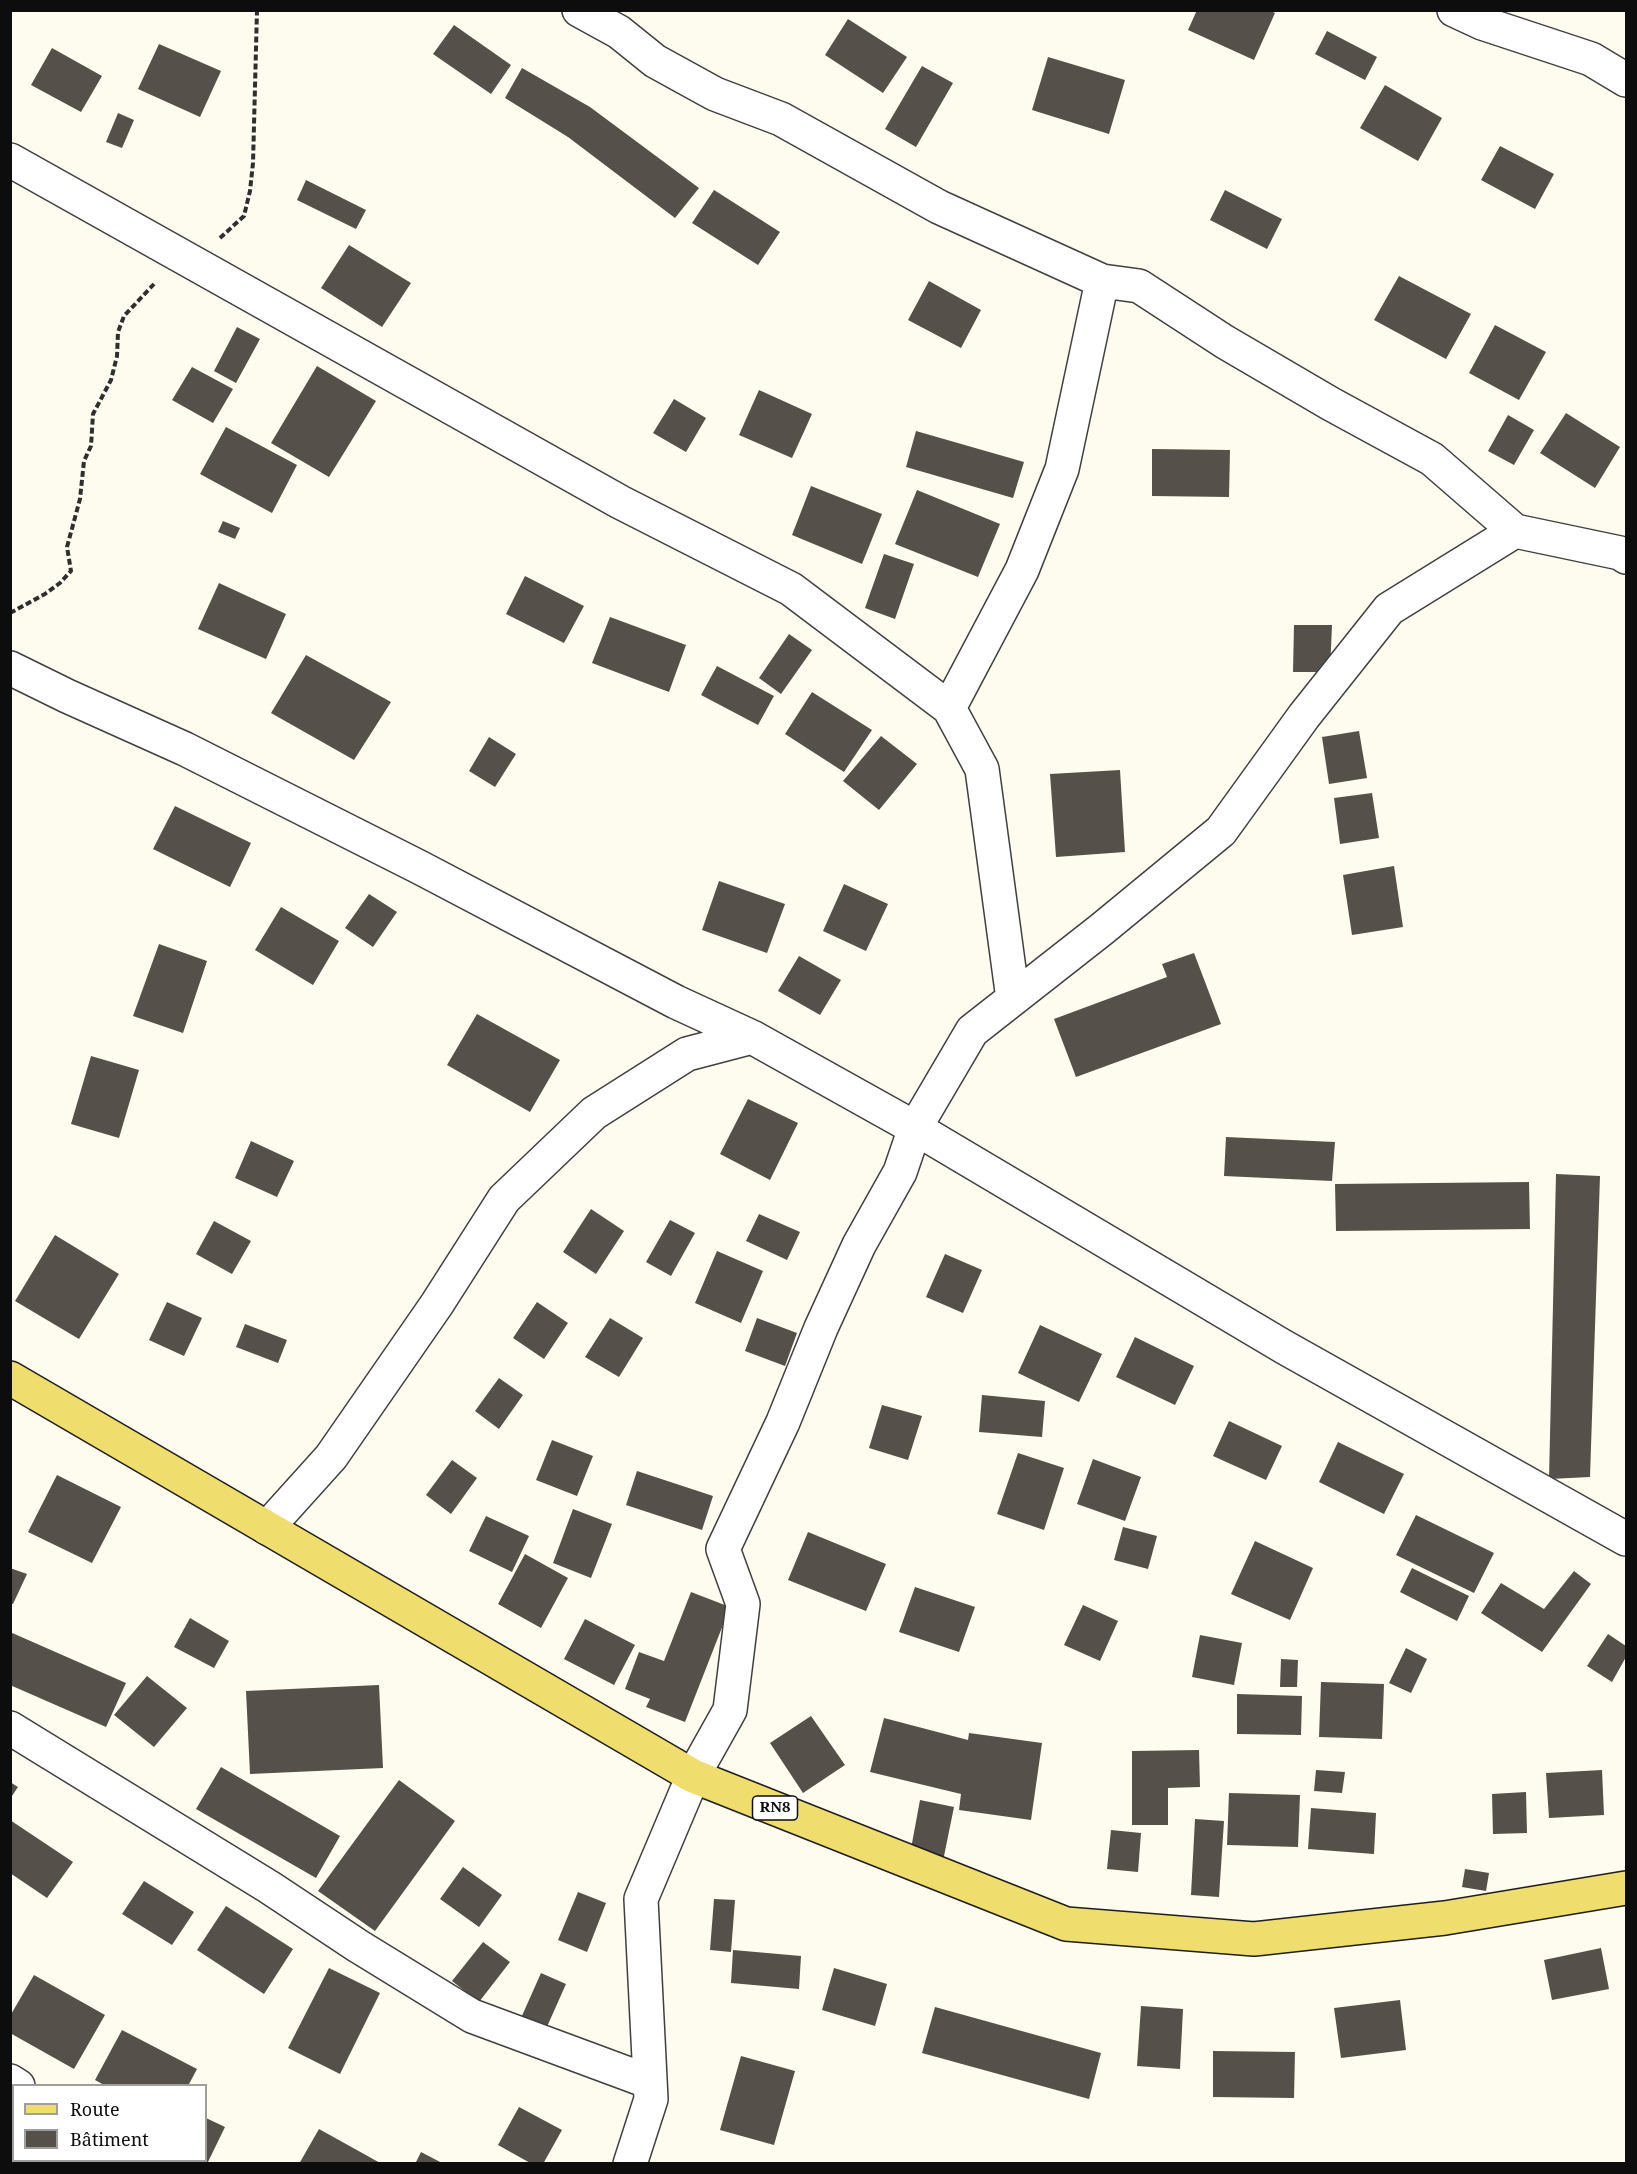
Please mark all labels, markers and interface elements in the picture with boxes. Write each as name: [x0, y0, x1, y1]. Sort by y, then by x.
road number: RN8: [752, 1796, 798, 1820]
legend: [12, 2084, 207, 2162]
text: Route: [70, 2097, 120, 2121]
text: Bâtiment: [70, 2127, 149, 2151]

